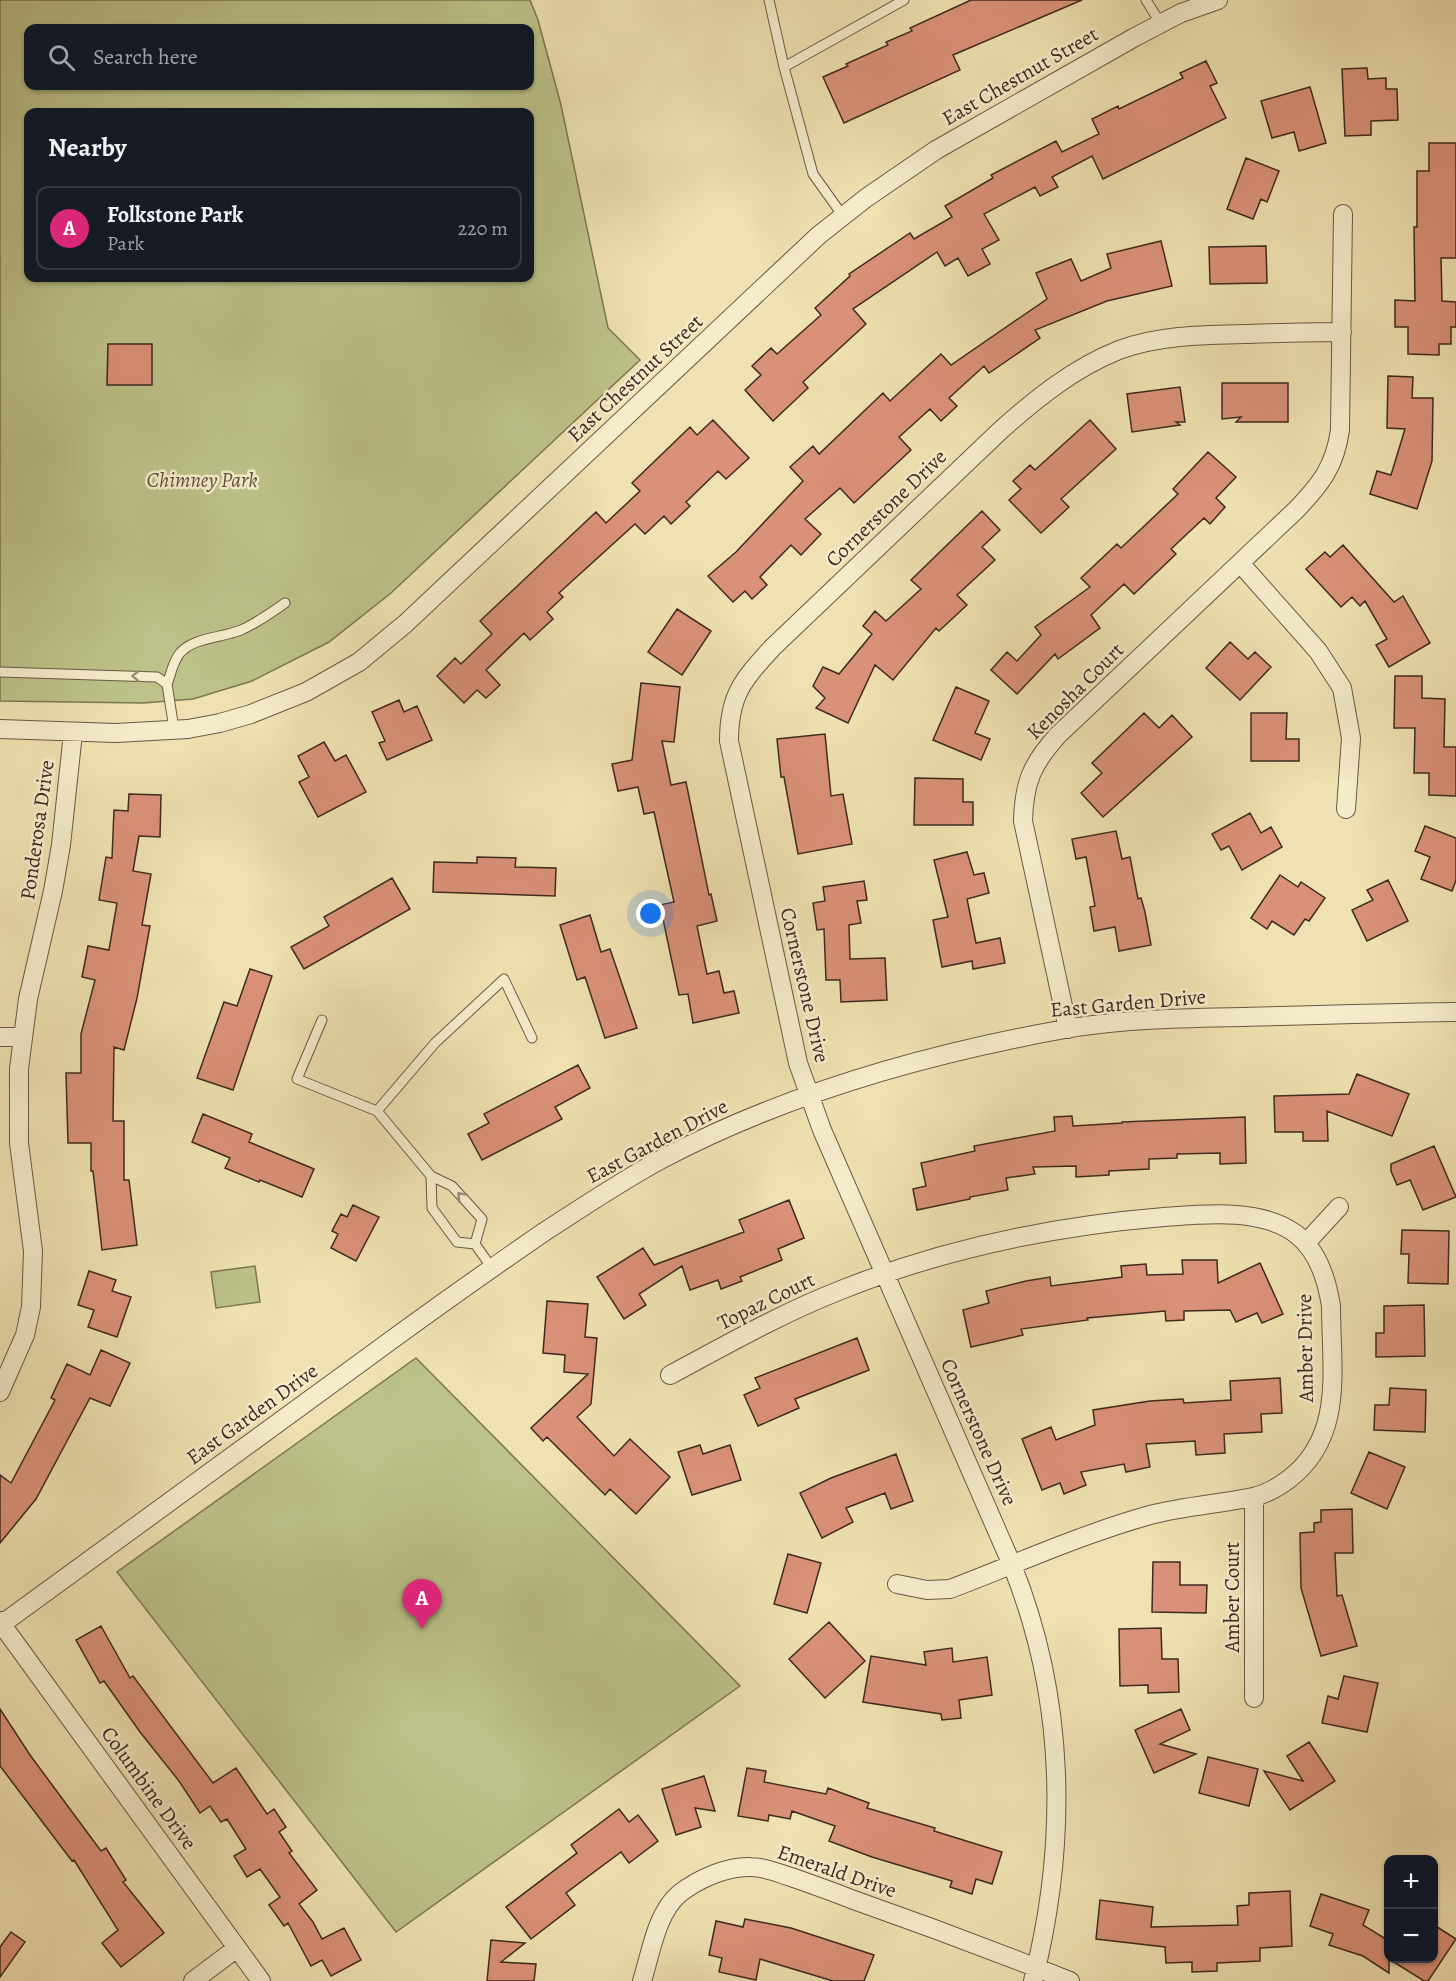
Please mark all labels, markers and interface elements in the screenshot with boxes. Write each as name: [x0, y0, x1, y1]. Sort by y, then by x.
street label: East Chestnut Street: [937, 20, 1103, 132]
search box: [24, 24, 534, 90]
icon: search: [45, 41, 78, 74]
text: Search here: [93, 42, 198, 72]
text: Nearby: [48, 130, 127, 165]
text: Folkstone Park: [107, 200, 243, 230]
text: A: [63, 215, 76, 242]
text: 220 m: [458, 215, 508, 242]
text: Park: [107, 230, 145, 257]
street label: East Chestnut Street: [561, 308, 709, 448]
street label: Cornerstone Drive: [819, 443, 953, 573]
park label: Chimney Park: [146, 466, 258, 494]
street label: Kenosha Court: [1020, 636, 1130, 746]
one-way arrow: [132, 670, 141, 683]
street label: Ponderosa Drive: [13, 758, 61, 902]
your location: [636, 899, 665, 928]
street label: Cornerstone Drive: [774, 905, 836, 1065]
street label: East Garden Drive: [1049, 982, 1207, 1024]
street label: East Garden Drive: [581, 1092, 733, 1190]
one-way arrow: [457, 1192, 468, 1203]
street label: Topaz Court: [713, 1265, 819, 1337]
street label: Amber Drive: [1290, 1293, 1320, 1404]
street label: Cornerstone Drive: [934, 1354, 1024, 1510]
street label: East Garden Drive: [181, 1357, 323, 1471]
street label: Amber Court: [1218, 1541, 1246, 1654]
pin: A: [402, 1580, 442, 1629]
street label: Columbine Drive: [95, 1721, 203, 1855]
street label: Emerald Drive: [774, 1838, 900, 1904]
map controls: [1384, 1855, 1438, 1963]
button: +: [1384, 1855, 1438, 1909]
button: −: [1384, 1909, 1438, 1963]

